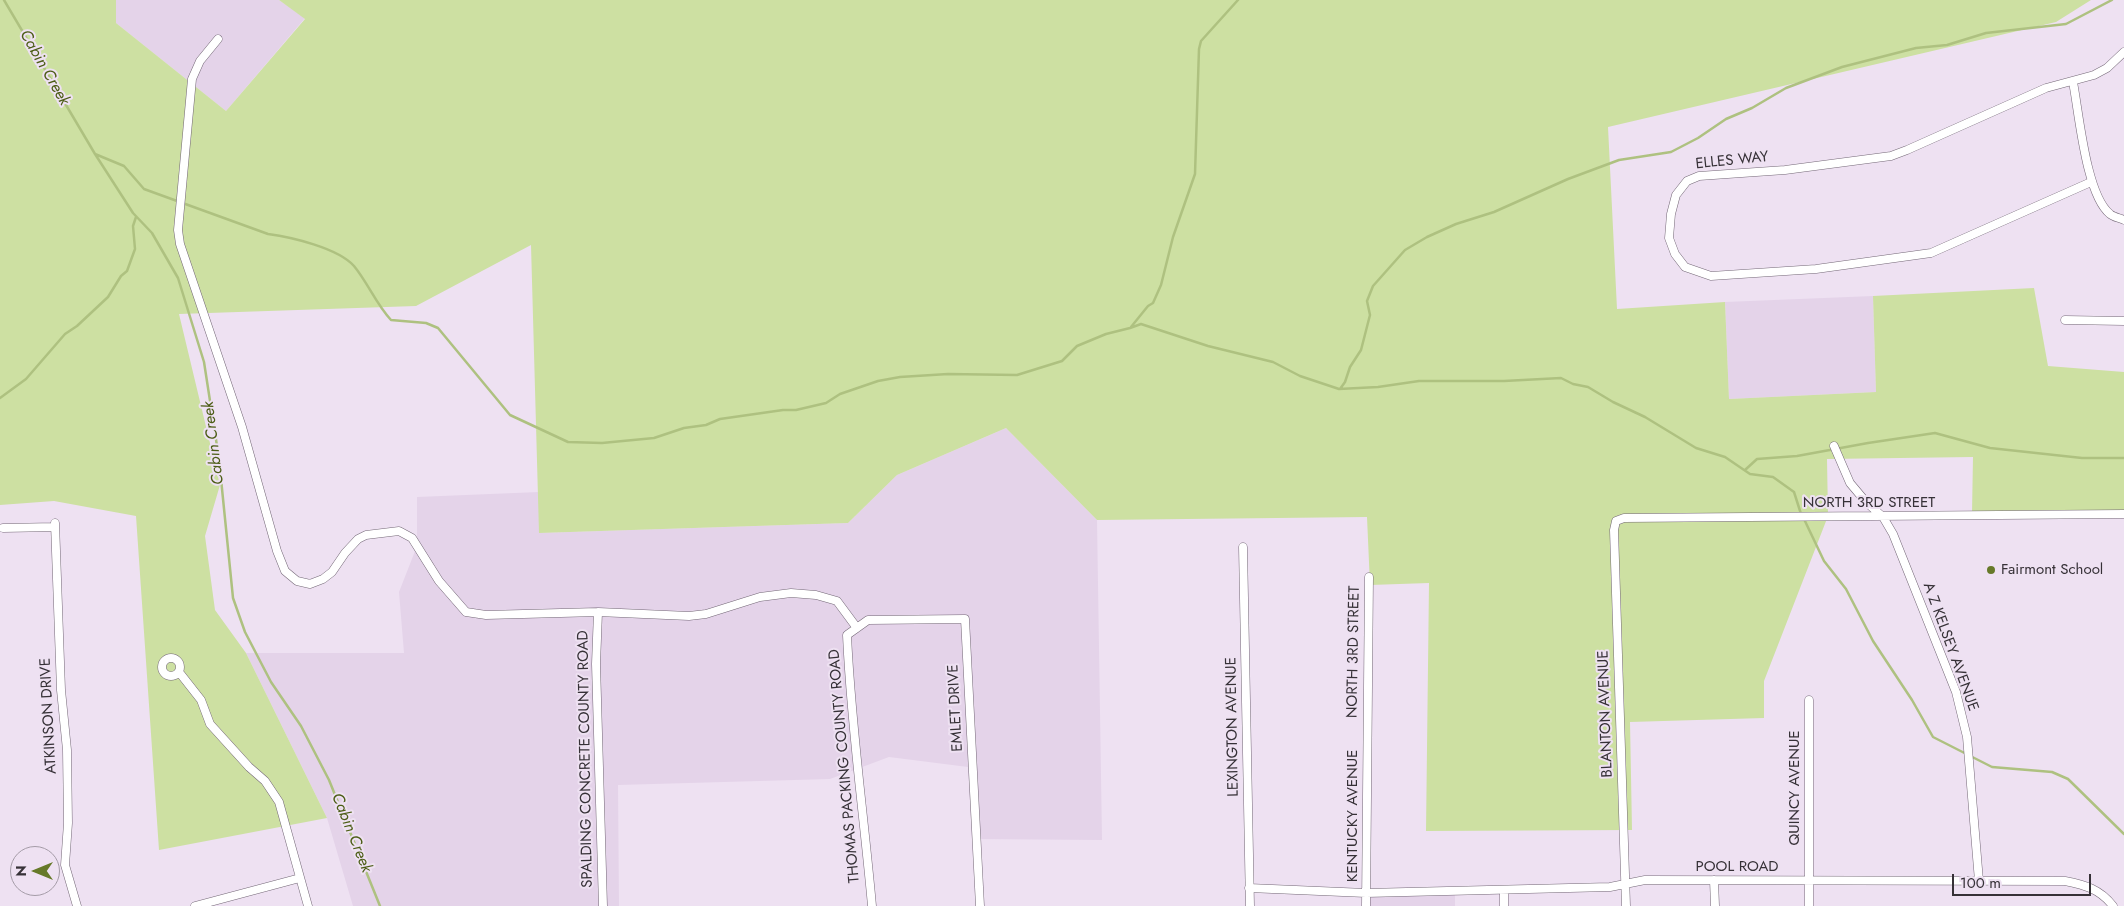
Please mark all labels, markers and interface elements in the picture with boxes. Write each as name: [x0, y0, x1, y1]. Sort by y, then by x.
water label: Cabin Creek: [15, 27, 73, 109]
street label: ELLES WAY: [1695, 148, 1769, 174]
water label: Cabin Creek: [199, 400, 229, 486]
street label: NORTH 3RD STREET: [1803, 494, 1935, 512]
place label: Fairmont School: [2001, 561, 2103, 579]
marker: Fairmont School: [1985, 564, 1997, 576]
street label: A Z KELSEY AVENUE: [1918, 580, 1982, 714]
street label: NORTH 3RD STREET: [1344, 586, 1364, 718]
street label: SPALDING CONCRETE COUNTY ROAD: [575, 630, 597, 888]
street label: THOMAS PACKING COUNTY ROAD: [826, 648, 864, 884]
street label: BLANTON AVENUE: [1595, 650, 1617, 778]
street label: ATKINSON DRIVE: [37, 657, 61, 775]
street label: LEXINGTON AVENUE: [1223, 657, 1243, 797]
street label: EMLET DRIVE: [945, 664, 967, 752]
street label: QUINCY AVENUE: [1786, 730, 1804, 846]
street label: KENTUCKY AVENUE: [1344, 750, 1362, 882]
water label: Cabin Creek: [326, 791, 376, 875]
north arrow: [10, 846, 60, 896]
street label: POOL ROAD: [1695, 858, 1779, 876]
scale bar: [1954, 864, 2093, 896]
text: N: [11, 865, 31, 877]
text: 100 m: [1960, 872, 2001, 894]

